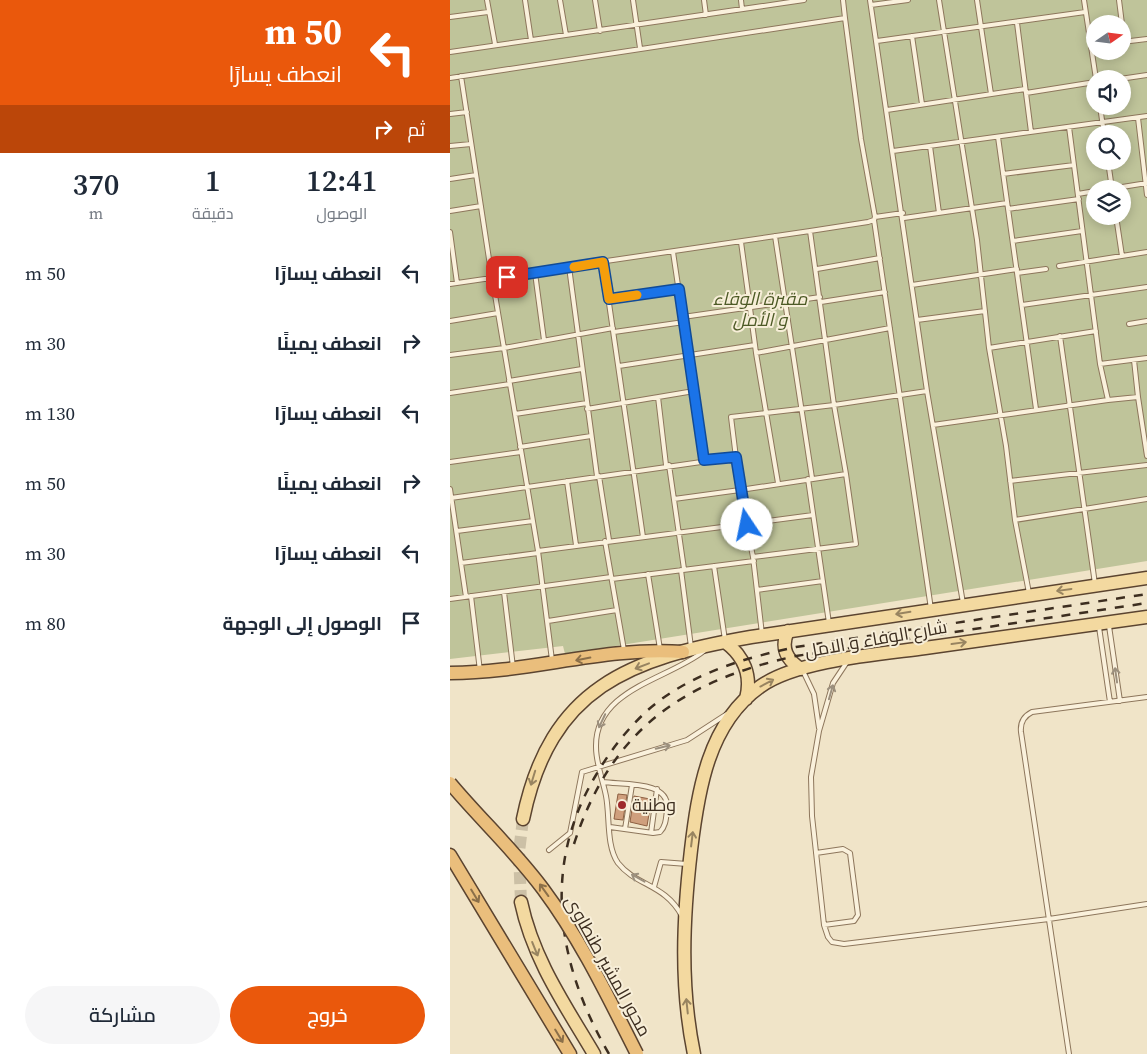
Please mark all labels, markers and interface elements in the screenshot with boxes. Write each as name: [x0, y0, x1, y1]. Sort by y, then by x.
text: 50 m: [265, 8, 342, 56]
north arrow: [1086, 15, 1131, 60]
map controls: [1086, 15, 1131, 225]
icon: left: [360, 20, 425, 85]
text: انعطف يسارًا: [228, 59, 342, 89]
button: sound: [1086, 70, 1131, 115]
icon: right: [369, 115, 397, 143]
text: ثم: [407, 116, 425, 142]
button: search: [1086, 125, 1131, 170]
text: 1: [205, 160, 221, 201]
text: 12:41: [306, 160, 377, 201]
text: 370: [73, 164, 119, 205]
button: layers: [1086, 180, 1131, 225]
text: m: [89, 202, 103, 224]
text: دقيقة: [192, 202, 234, 224]
text: الوصول: [316, 202, 367, 224]
pin: [486, 256, 528, 298]
icon: left: [397, 259, 425, 287]
text: 50 m: [25, 260, 66, 286]
text: انعطف يسارًا: [274, 260, 382, 286]
icon: arrive: [493, 263, 521, 291]
park label: مقبرة الوفاء و الأمل: [713, 286, 808, 332]
icon: right: [397, 329, 425, 357]
text: 30 m: [25, 330, 66, 356]
text: انعطف يمينًا: [277, 330, 382, 356]
icon: left: [397, 399, 425, 427]
text: 130 m: [25, 400, 75, 426]
text: انعطف يسارًا: [274, 400, 382, 426]
icon: right: [397, 469, 425, 497]
text: 50 m: [25, 470, 66, 496]
text: انعطف يمينًا: [277, 470, 382, 496]
position arrow: [720, 498, 772, 550]
icon: left: [397, 539, 425, 567]
text: 30 m: [25, 540, 66, 566]
text: انعطف يسارًا: [274, 540, 382, 566]
one-way arrow: [1056, 585, 1072, 595]
icon: arrive: [397, 609, 425, 637]
one-way arrow: [896, 609, 912, 619]
text: 80 m: [25, 610, 66, 636]
text: الوصول إلى الوجهة: [222, 610, 382, 636]
street label: شارع الوفاء و الامل: [803, 614, 949, 663]
one-way arrow: [951, 638, 967, 648]
one-way arrow: [575, 655, 591, 664]
one-way arrow: [634, 662, 649, 671]
one-way arrow: [1111, 668, 1121, 684]
one-way arrow: [759, 678, 774, 687]
one-way arrow: [827, 684, 836, 700]
one-way arrow: [597, 714, 607, 729]
one-way arrow: [654, 742, 670, 752]
one-way arrow: [527, 770, 537, 786]
place label: وطنية: [632, 792, 676, 817]
marker: وطنية: [616, 799, 628, 811]
one-way arrow: [687, 832, 697, 848]
one-way arrow: [631, 873, 646, 882]
one-way arrow: [538, 884, 549, 897]
one-way arrow: [471, 889, 481, 903]
street label: محور المشير طنطاوى: [559, 891, 658, 1041]
one-way arrow: [531, 941, 540, 956]
button: مشاركة: [25, 986, 220, 1044]
button: خروج: [230, 986, 425, 1044]
one-way arrow: [682, 998, 692, 1014]
one-way arrow: [555, 1028, 565, 1042]

